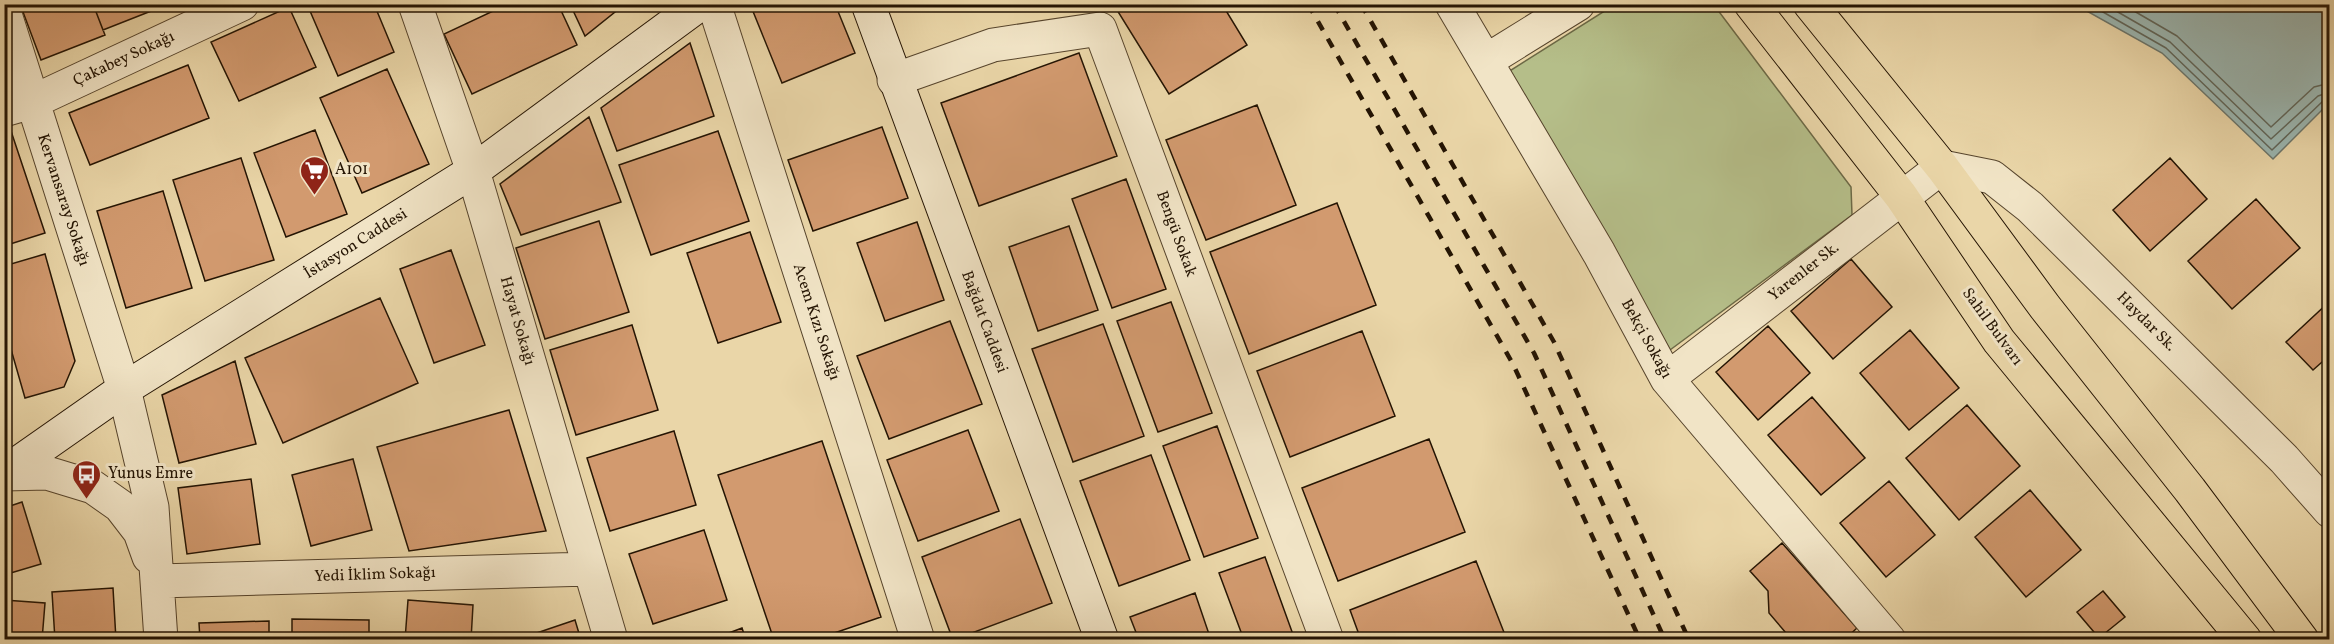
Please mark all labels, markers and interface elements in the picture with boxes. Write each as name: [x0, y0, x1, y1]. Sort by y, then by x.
street label: Çakabey Sokağı: [70, 26, 178, 92]
street label: Kervansaray Sokağı: [31, 131, 95, 269]
supermarket icon: A101: [298, 154, 330, 196]
place label: A101: [335, 159, 368, 181]
street label: Bengü Sokak: [1150, 188, 1202, 280]
street label: İstasyon Caddesi: [300, 203, 412, 285]
street label: Yarenler Sk.: [1764, 237, 1844, 307]
street label: Acem Kızı Sokağı: [787, 261, 845, 383]
street label: Bağdat Caddesi: [955, 268, 1013, 376]
street label: Hayat Sokağı: [494, 274, 540, 368]
street label: Sahil Bulvarı: [1956, 284, 2028, 370]
street label: Haydar Sk.: [2111, 287, 2181, 357]
street label: Bekçi Sokağı: [1615, 295, 1677, 383]
bus stop icon: Yunus Emre: [71, 458, 103, 500]
place label: Yunus Emre: [108, 463, 193, 485]
street label: Yedi İklim Sokağı: [314, 562, 436, 588]

